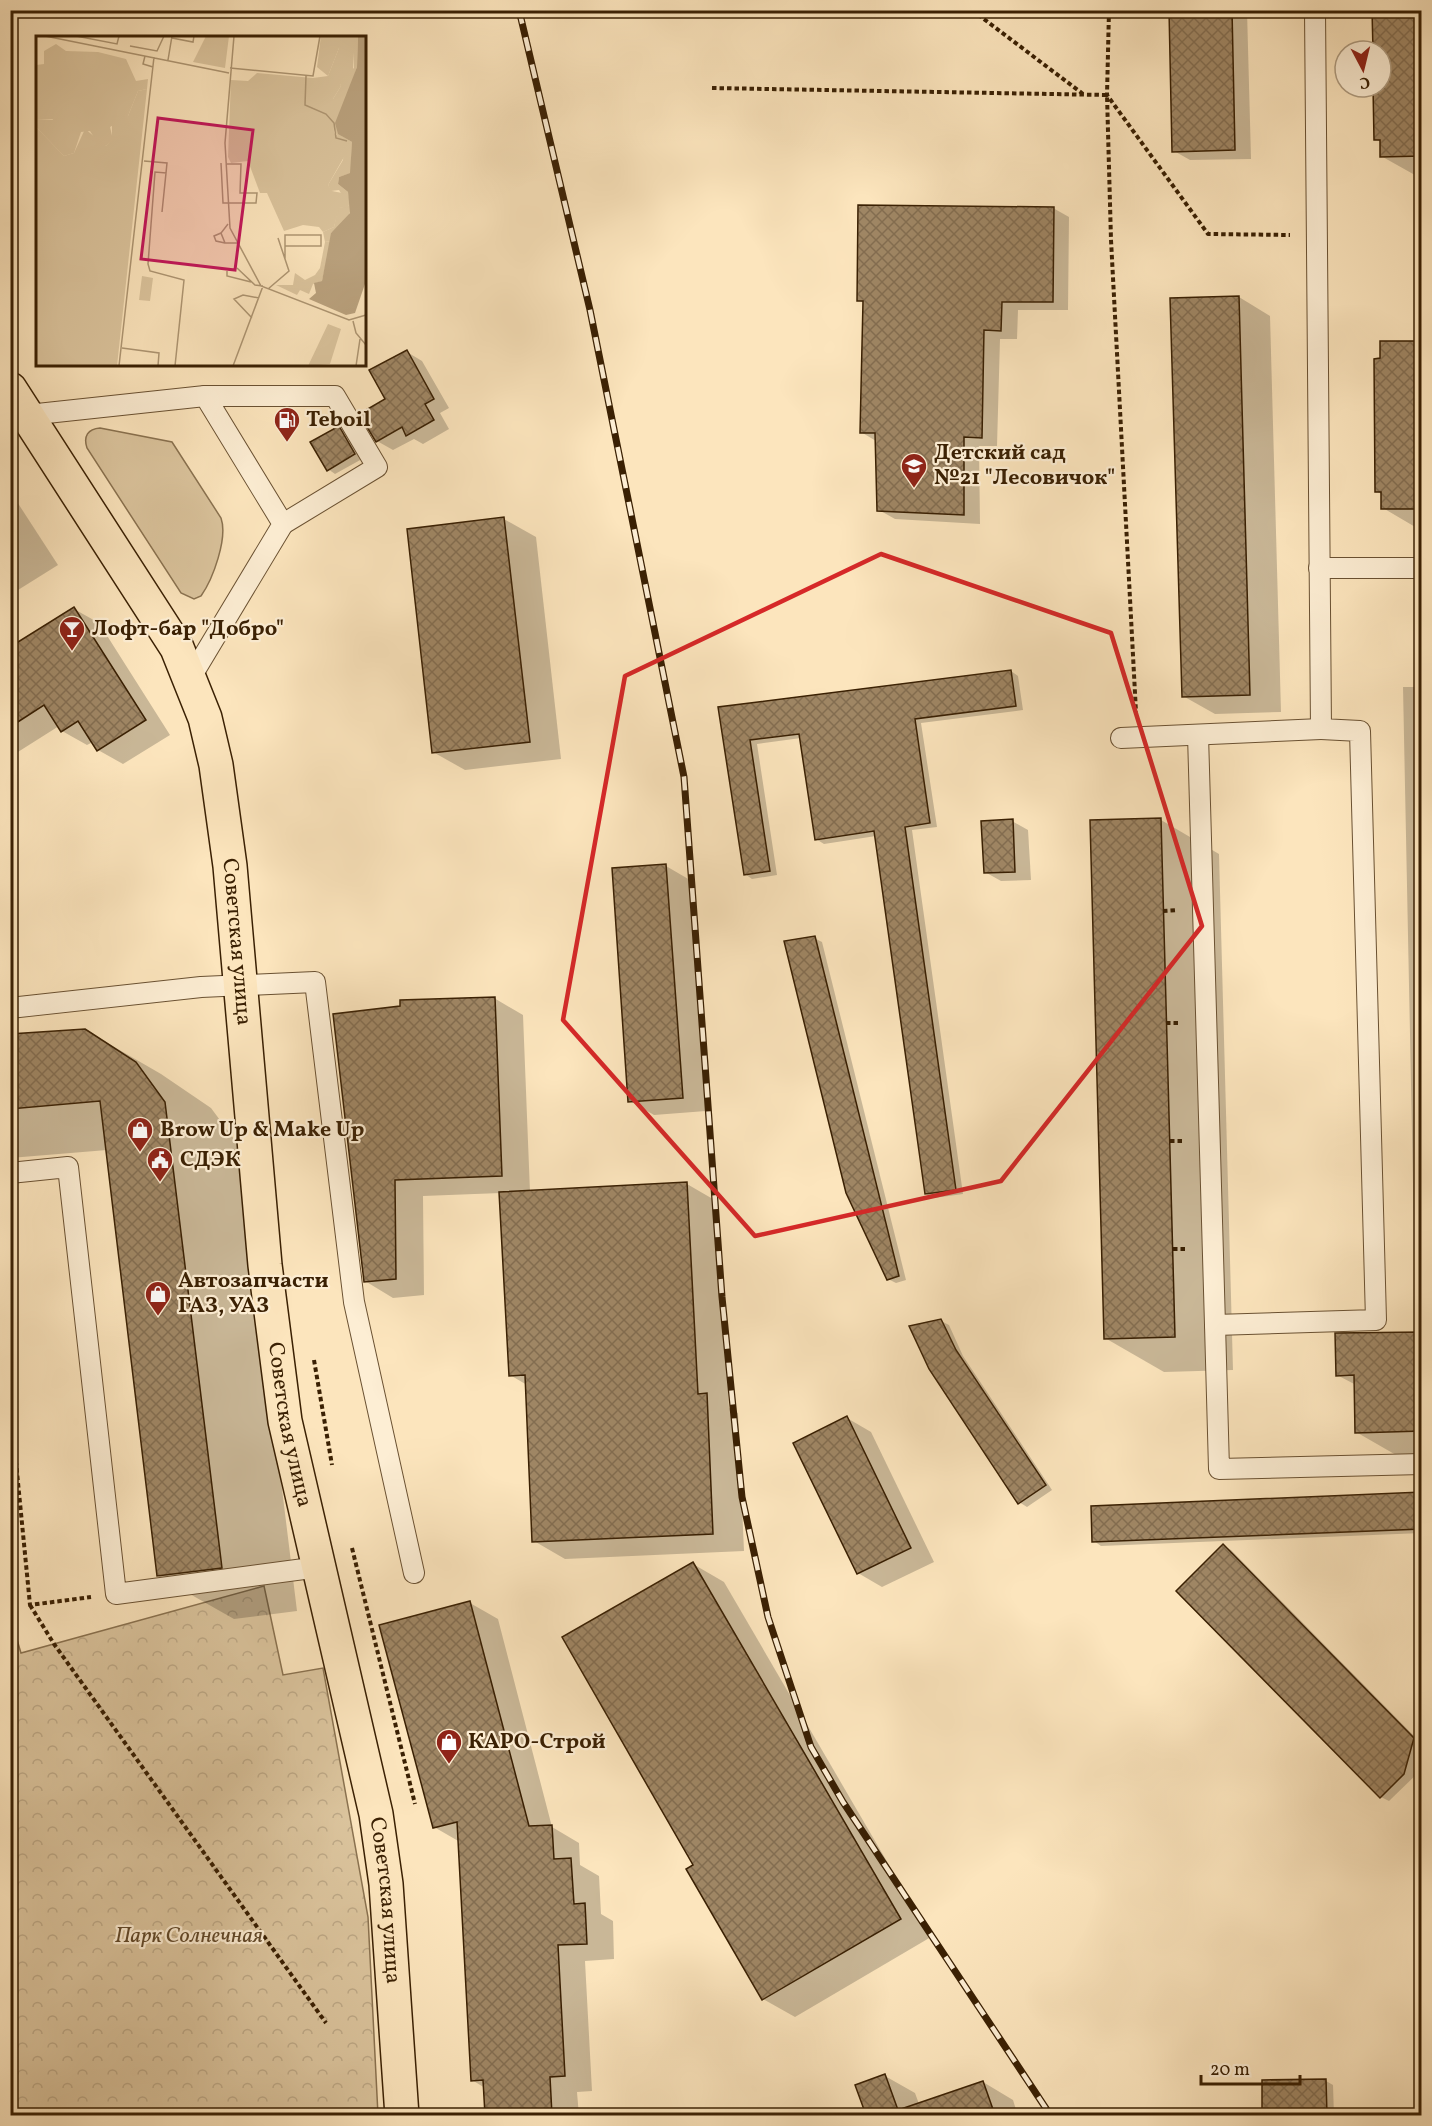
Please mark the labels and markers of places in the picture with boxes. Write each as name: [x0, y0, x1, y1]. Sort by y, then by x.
fuel station icon: Teboil: [272, 405, 302, 443]
place label: Teboil: [306, 405, 371, 436]
place label: Детский сад №21 "Лесовичок": [934, 438, 1115, 494]
school or university icon: Детский сад №21 "Лесовичок": [899, 451, 929, 489]
bar icon: Лофт-бар "Добро": [57, 614, 87, 652]
place label: Лофт-бар "Добро": [92, 614, 284, 645]
shop icon: Brow Up & Make Up: [125, 1115, 155, 1153]
place label: Brow Up & Make Up: [160, 1115, 365, 1146]
public building icon: СДЭК: [145, 1145, 175, 1183]
place label: СДЭК: [180, 1145, 241, 1176]
place label: Автозапчасти ГАЗ, УАЗ: [178, 1266, 329, 1322]
shop icon: Автозапчасти ГАЗ, УАЗ: [143, 1279, 173, 1317]
shop icon: КАРО-Строй: [434, 1727, 464, 1765]
place label: КАРО-Строй: [468, 1727, 606, 1758]

